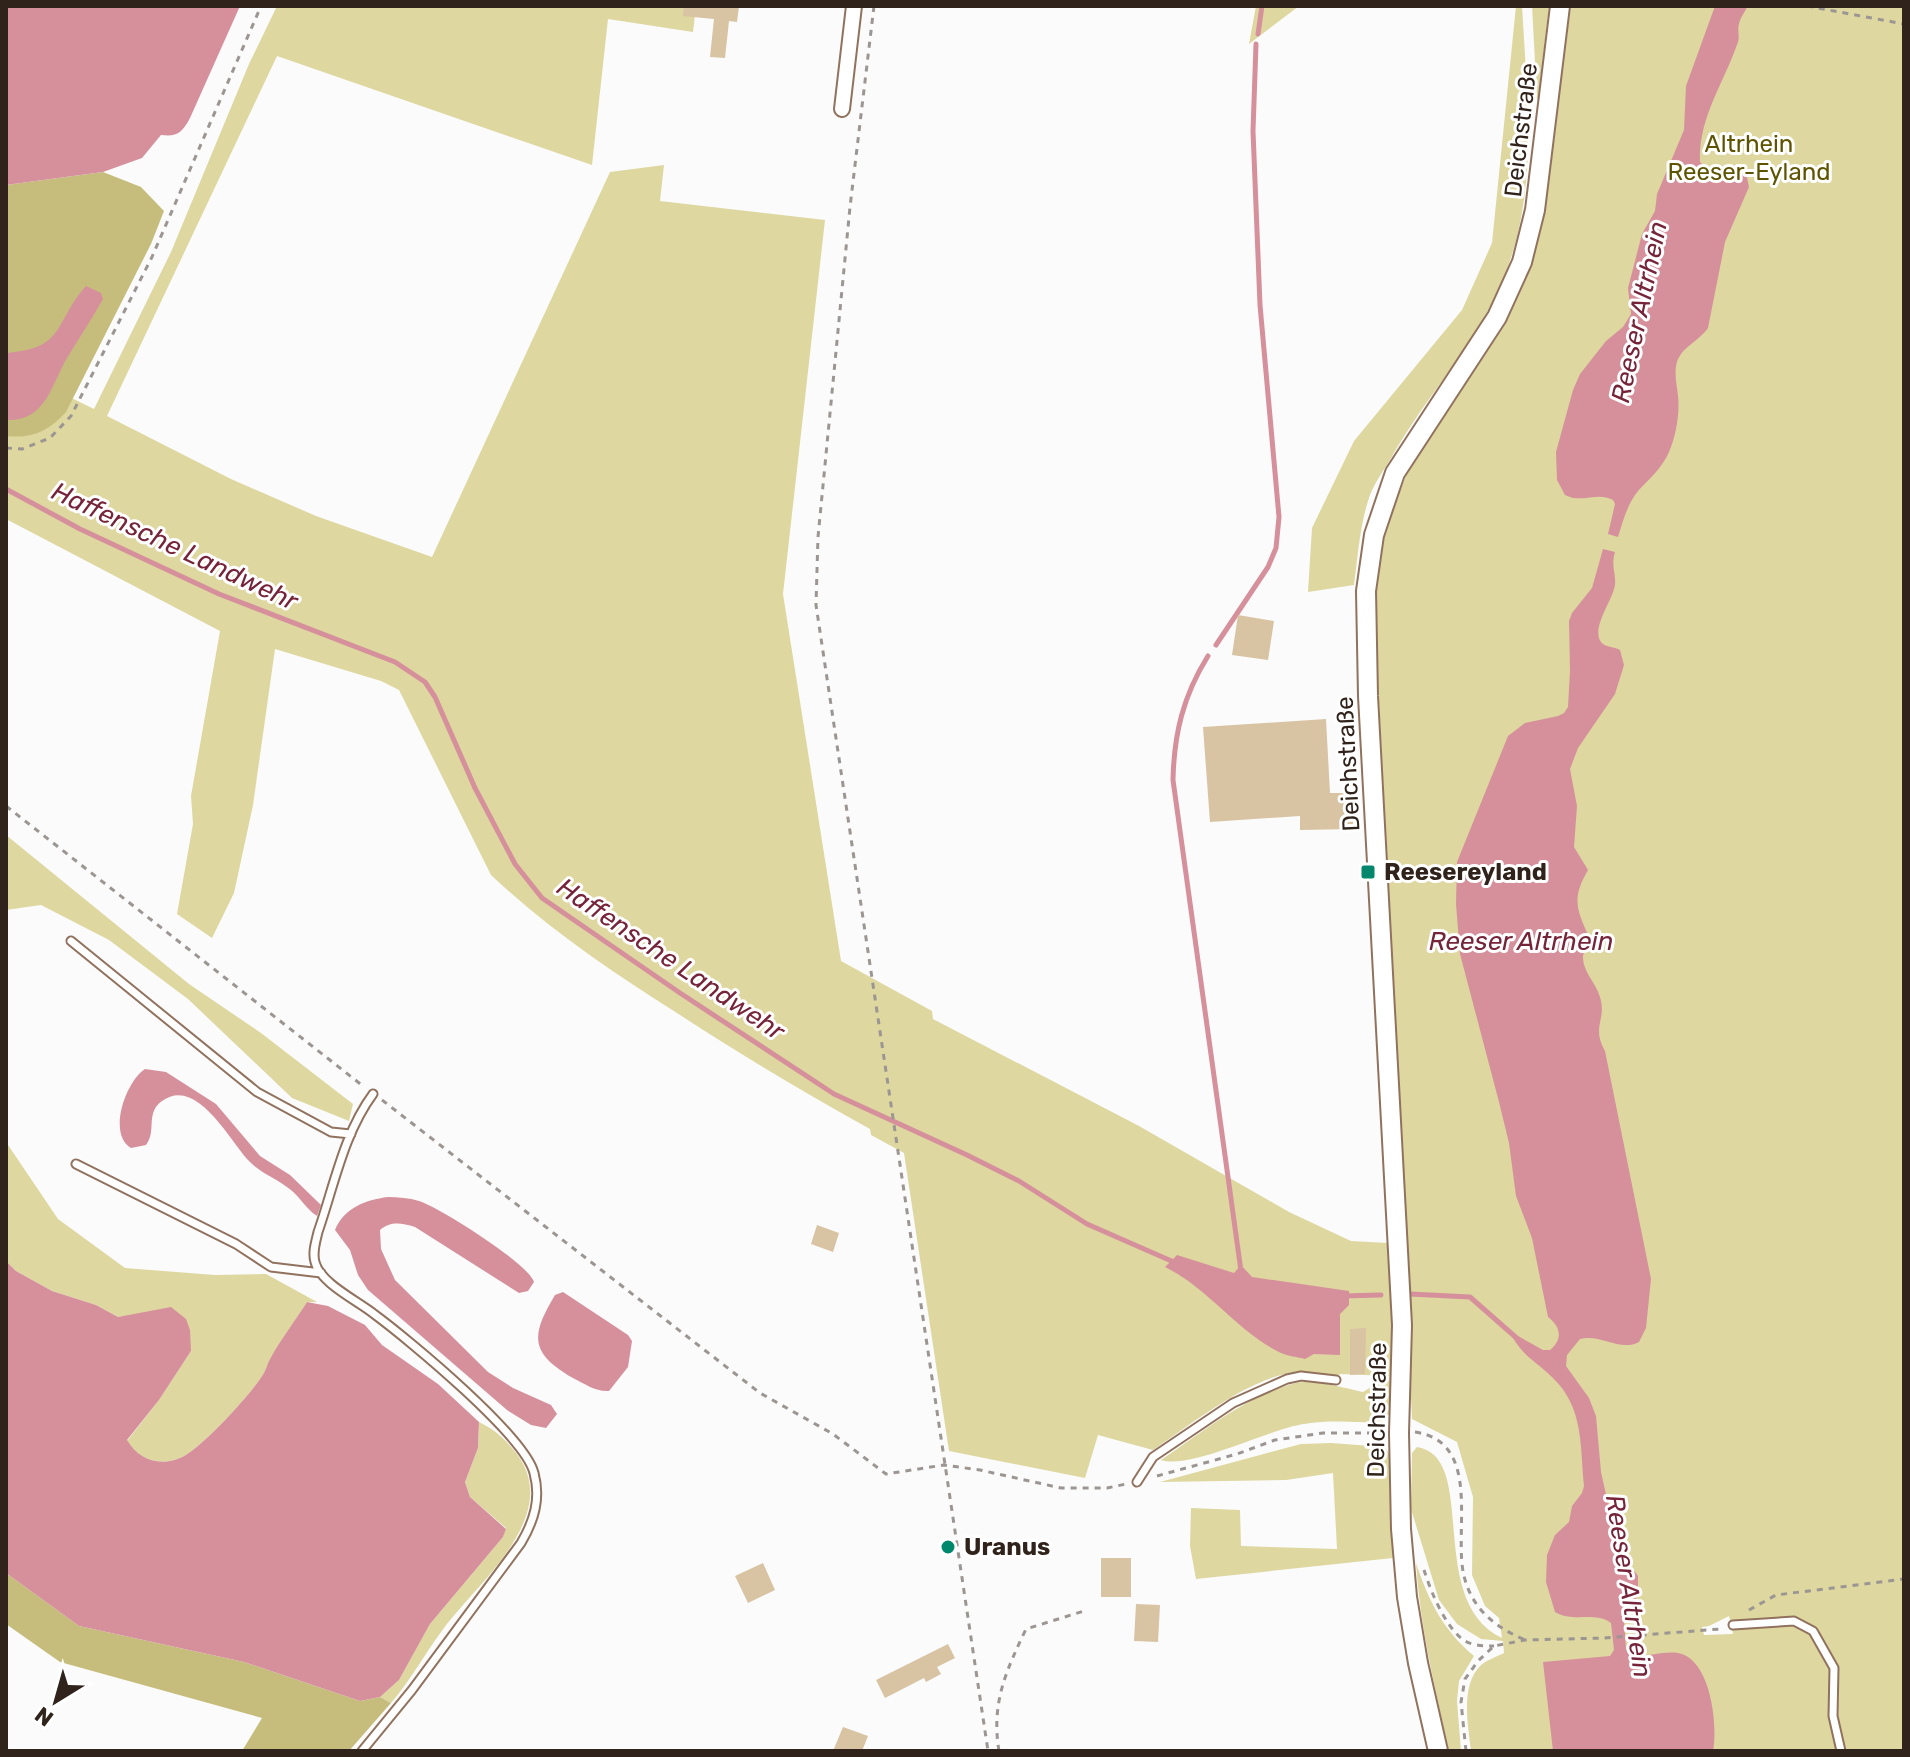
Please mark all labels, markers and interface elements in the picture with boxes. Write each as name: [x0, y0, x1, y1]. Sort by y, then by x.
street label: Deichstraße: [1499, 61, 1543, 199]
park label: Altrhein Reeser-Eyland: [1667, 130, 1831, 186]
water label: Reeser Altrhein: [1605, 218, 1674, 406]
water label: Haffensche Landwehr: [47, 476, 304, 618]
street label: Deichstraße: [1330, 696, 1366, 832]
place label: Reesereyland: [1384, 858, 1547, 886]
marker: Reesereyland: [1359, 863, 1377, 881]
water label: Haffensche Landwehr: [551, 872, 791, 1048]
water label: Reeser Altrhein: [1428, 926, 1614, 957]
street label: Deichstraße: [1362, 1342, 1392, 1478]
water label: Reeser Altrhein: [1599, 1492, 1658, 1680]
place label: Uranus: [964, 1533, 1050, 1561]
marker: Uranus: [939, 1538, 957, 1556]
north arrow: [16, 1661, 96, 1741]
text: N: [30, 1701, 59, 1732]

